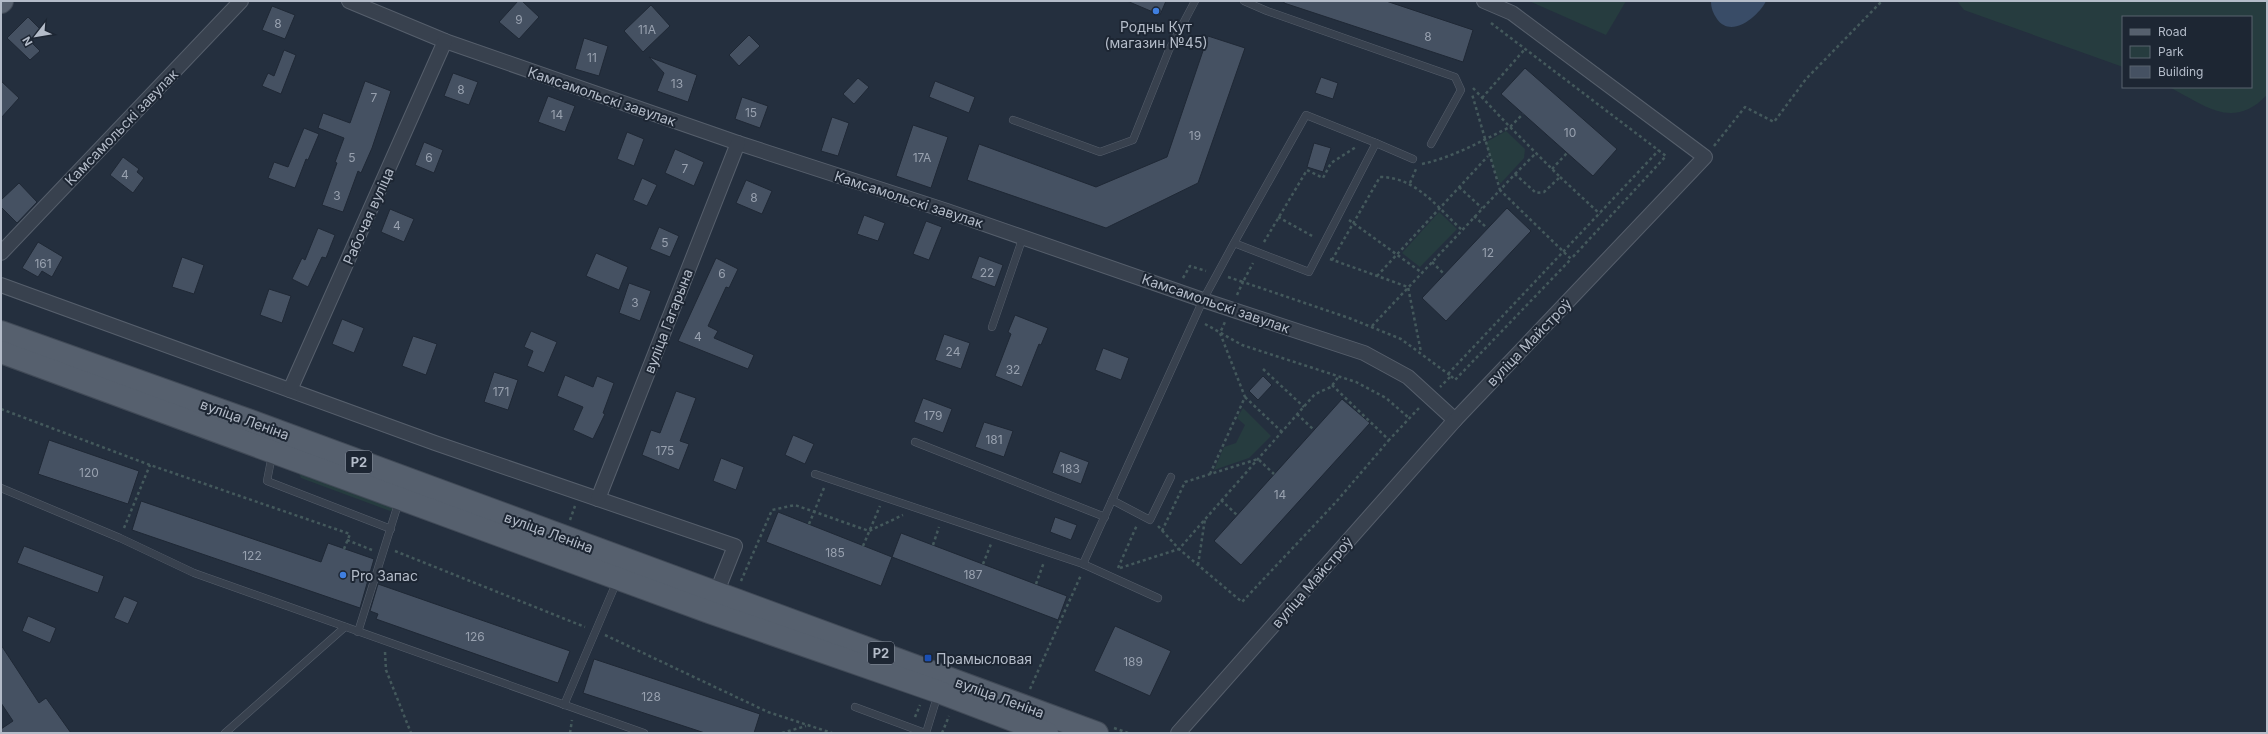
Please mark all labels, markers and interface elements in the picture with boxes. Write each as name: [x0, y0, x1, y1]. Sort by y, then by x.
marker: Родны Кут (магазин №45): [1151, 6, 1161, 16]
house number: 9: [515, 12, 523, 27]
north arrow: [16, 16, 56, 56]
house number: 8: [274, 16, 282, 31]
legend: [2122, 16, 2252, 88]
place label: Родны Кут (магазин №45): [1104, 18, 1208, 51]
house number: 11А: [638, 22, 656, 37]
text: Road: [2158, 24, 2187, 39]
house number: 8: [1424, 29, 1432, 44]
text: N: [19, 34, 36, 48]
text: Park: [2158, 44, 2184, 59]
house number: 11: [587, 50, 597, 65]
street label: Камсамольскі завулак: [526, 63, 679, 129]
text: Building: [2158, 64, 2203, 79]
street label: Камсамольскі завулак: [61, 65, 181, 189]
house number: 13: [671, 76, 683, 91]
house number: 8: [457, 82, 465, 97]
house number: 7: [371, 90, 378, 105]
house number: 15: [745, 105, 757, 120]
house number: 14: [551, 107, 564, 122]
house number: 10: [1564, 125, 1576, 140]
house number: 19: [1189, 128, 1201, 143]
house number: 5: [348, 150, 356, 165]
house number: 6: [425, 150, 433, 165]
house number: 17А: [913, 150, 931, 165]
house number: 7: [682, 161, 689, 176]
street label: Рабочая вуліца: [339, 165, 397, 267]
house number: 4: [121, 167, 129, 182]
street label: Камсамольскі завулак: [832, 167, 986, 231]
house number: 3: [333, 188, 341, 203]
house number: 8: [750, 190, 758, 205]
house number: 4: [393, 218, 401, 233]
house number: 5: [661, 235, 669, 250]
house number: 12: [1482, 245, 1494, 260]
house number: 161: [34, 256, 52, 271]
house number: 22: [980, 265, 994, 280]
street label: вуліца Гагарына: [640, 266, 696, 376]
house number: 6: [718, 266, 726, 281]
street label: Камсамольскі завулак: [1140, 270, 1293, 336]
house number: 3: [631, 295, 639, 310]
street label: вуліца Майстроў: [1483, 295, 1575, 389]
house number: 4: [694, 329, 702, 344]
house number: 24: [946, 344, 961, 359]
house number: 32: [1006, 362, 1020, 377]
house number: 171: [493, 384, 509, 399]
street label: вуліца Леніна: [198, 395, 292, 443]
house number: 179: [924, 408, 943, 423]
house number: 181: [985, 432, 1003, 447]
house number: 175: [656, 443, 674, 458]
road number: Р2: [346, 451, 372, 473]
house number: 183: [1060, 461, 1080, 476]
house number: 120: [79, 465, 99, 480]
house number: 14: [1274, 487, 1287, 502]
street label: вуліца Леніна: [502, 508, 596, 556]
street label: вуліца Майстроў: [1268, 533, 1356, 631]
house number: 185: [825, 545, 845, 560]
house number: 122: [242, 548, 262, 563]
place label: Pro Запас: [351, 567, 418, 584]
house number: 187: [963, 567, 983, 582]
marker: Pro Запас: [338, 570, 348, 580]
house number: 126: [465, 629, 485, 644]
road number: Р2: [868, 642, 894, 664]
place label: Прамысловая: [936, 650, 1032, 667]
marker: Прамысловая: [923, 653, 933, 663]
house number: 189: [1123, 654, 1143, 669]
street label: вуліца Леніна: [953, 673, 1047, 721]
house number: 128: [641, 689, 661, 704]

